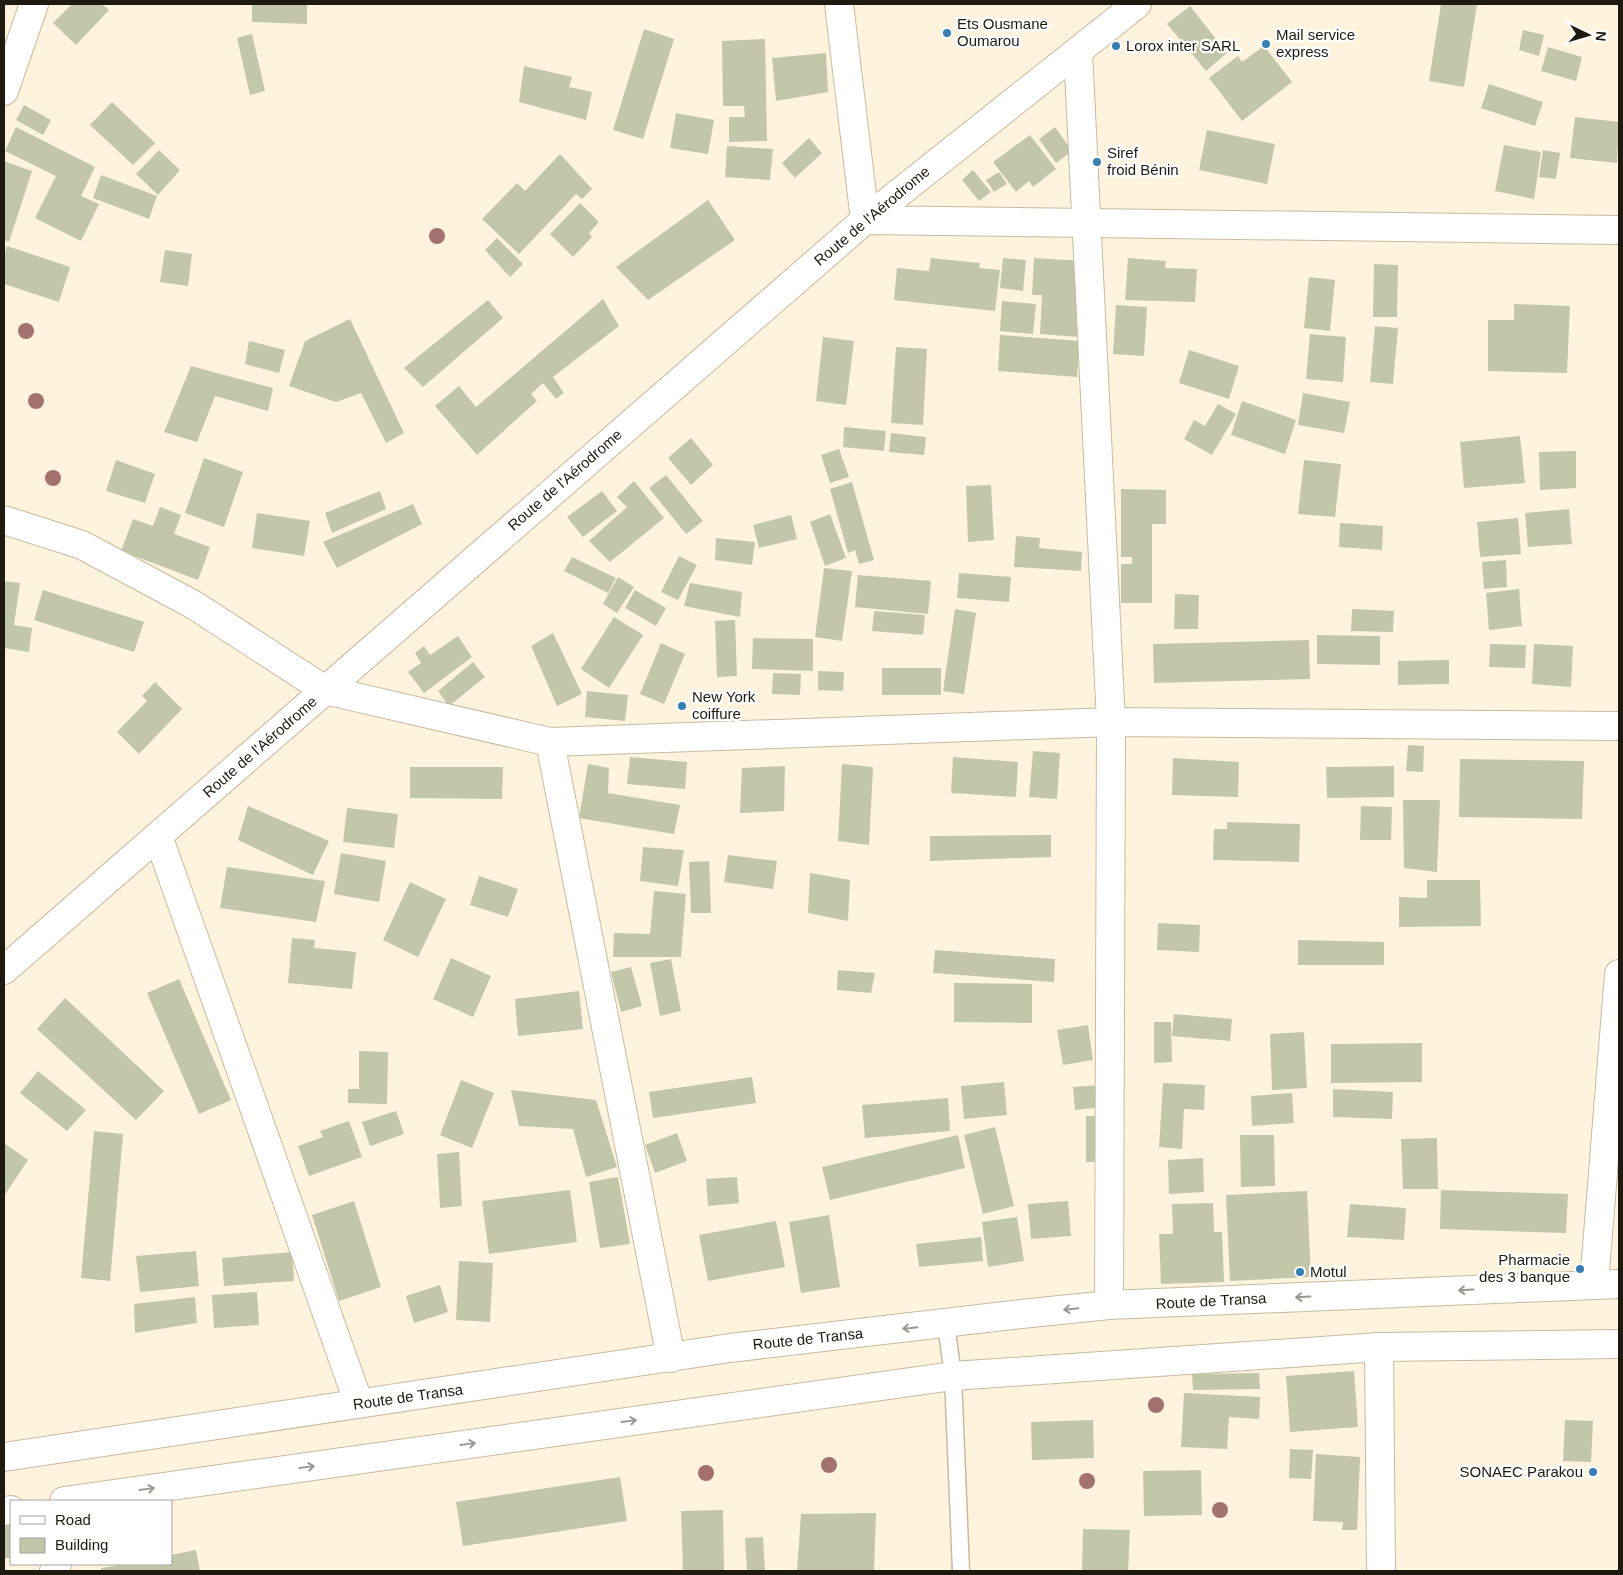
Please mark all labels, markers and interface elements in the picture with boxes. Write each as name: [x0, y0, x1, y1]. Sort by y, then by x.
north arrow: [1563, 10, 1613, 60]
place label: Ets Ousmane Oumarou: [957, 15, 1048, 49]
place label: Mail service express: [1276, 26, 1355, 60]
marker: Ets Ousmane Oumarou: [941, 27, 953, 39]
text: N: [1593, 30, 1609, 42]
place label: Lorox inter SARL: [1126, 37, 1240, 54]
marker: Mail service express: [1260, 38, 1272, 50]
marker: Lorox inter SARL: [1110, 40, 1122, 52]
place label: Siref froid Bénin: [1107, 144, 1179, 178]
marker: Siref froid Bénin: [1091, 156, 1103, 168]
street label: Route de l'Aérodrome: [811, 162, 933, 269]
street label: Route de l'Aérodrome: [504, 425, 625, 534]
place label: New York coiffure: [692, 688, 756, 722]
street label: Route de l'Aérodrome: [199, 692, 320, 801]
marker: New York coiffure: [676, 700, 688, 712]
place label: Pharmacie des 3 banque: [1479, 1251, 1570, 1285]
place label: Motul: [1310, 1263, 1347, 1280]
marker: Pharmacie des 3 banque: [1574, 1263, 1586, 1275]
marker: Motul: [1294, 1266, 1306, 1278]
one-way arrow: [1458, 1285, 1474, 1294]
street label: Route de Transa: [1155, 1289, 1267, 1312]
one-way arrow: [1296, 1292, 1312, 1301]
one-way arrow: [1063, 1304, 1079, 1314]
one-way arrow: [902, 1323, 918, 1333]
street label: Route de Transa: [752, 1324, 865, 1353]
street label: Route de Transa: [352, 1380, 465, 1413]
one-way arrow: [621, 1416, 637, 1426]
one-way arrow: [460, 1439, 476, 1449]
one-way arrow: [299, 1462, 315, 1472]
place label: SONAEC Parakou: [1460, 1463, 1583, 1480]
marker: SONAEC Parakou: [1587, 1466, 1599, 1478]
one-way arrow: [138, 1484, 154, 1494]
legend: [10, 1500, 172, 1565]
text: Road: [55, 1511, 91, 1528]
text: Building: [55, 1536, 108, 1553]

